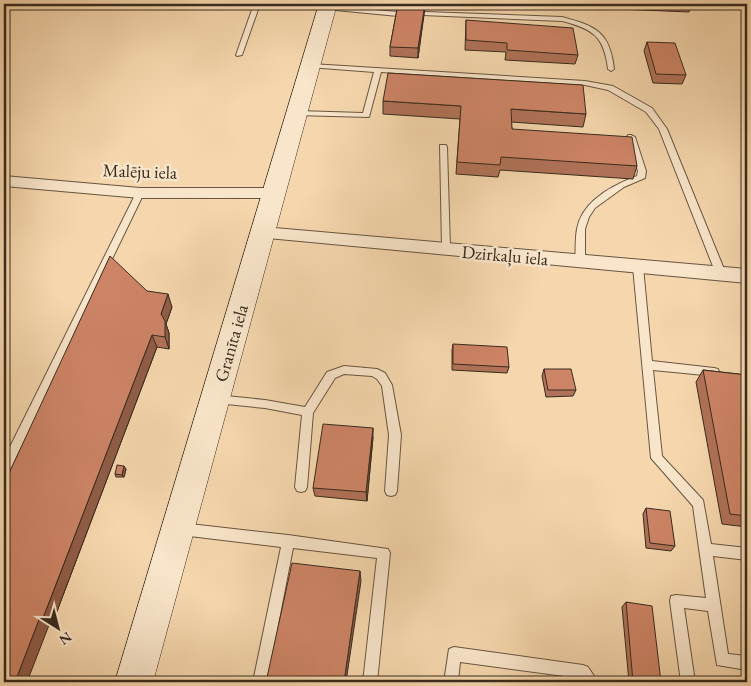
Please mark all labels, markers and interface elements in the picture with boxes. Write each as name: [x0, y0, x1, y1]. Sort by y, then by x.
street label: Malēju iela: [102, 158, 178, 184]
street label: Dzirkaļu iela: [461, 240, 550, 270]
street label: Granīta iela: [209, 301, 253, 384]
north arrow: [32, 604, 82, 654]
text: N: [55, 628, 76, 650]

